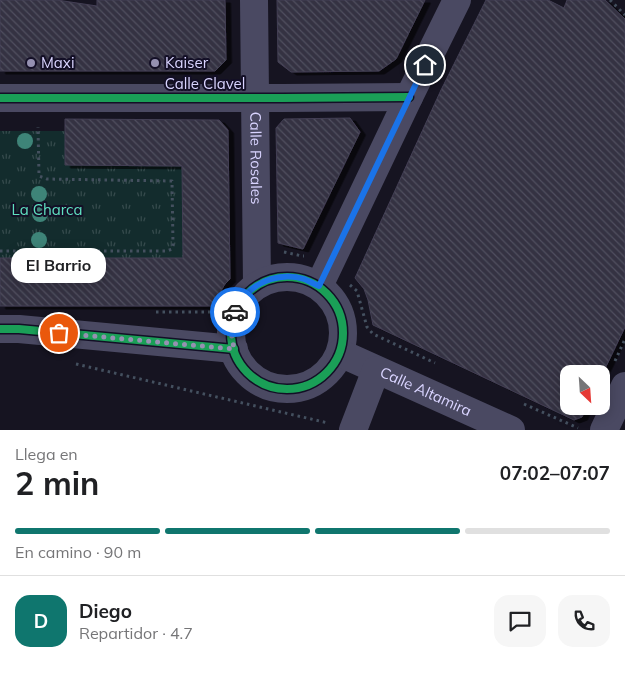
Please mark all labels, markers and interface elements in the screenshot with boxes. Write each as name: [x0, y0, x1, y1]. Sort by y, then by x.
pin: [404, 44, 446, 86]
icon: home: [411, 51, 439, 79]
place label: Maxi: [41, 53, 74, 72]
place label: Kaiser: [165, 53, 209, 72]
marker: Maxi: [25, 57, 37, 69]
marker: Kaiser: [149, 57, 161, 69]
street label: Calle Clavel: [165, 74, 245, 93]
street label: Calle Rosales: [246, 112, 266, 204]
park label: La Charca: [12, 200, 82, 219]
callout: El Barrio: [12, 248, 106, 283]
text: El Barrio: [26, 255, 91, 275]
courier: [210, 287, 260, 337]
icon: car: [221, 298, 249, 326]
pin: [38, 312, 80, 354]
icon: bag: [45, 319, 73, 347]
street label: Calle Altamira: [377, 362, 475, 420]
north arrow: [560, 365, 610, 415]
map controls: [560, 365, 610, 415]
text: Llega en: [15, 444, 78, 464]
text: 07:02–07:07: [500, 461, 610, 485]
text: 2 min: [15, 463, 99, 503]
text: En camino · 90 m: [15, 542, 141, 562]
button: chat: [494, 595, 546, 647]
button: phone: [558, 595, 610, 647]
text: Diego: [79, 599, 132, 623]
text: D: [34, 609, 48, 633]
text: Repartidor · 4.7: [79, 623, 193, 643]

